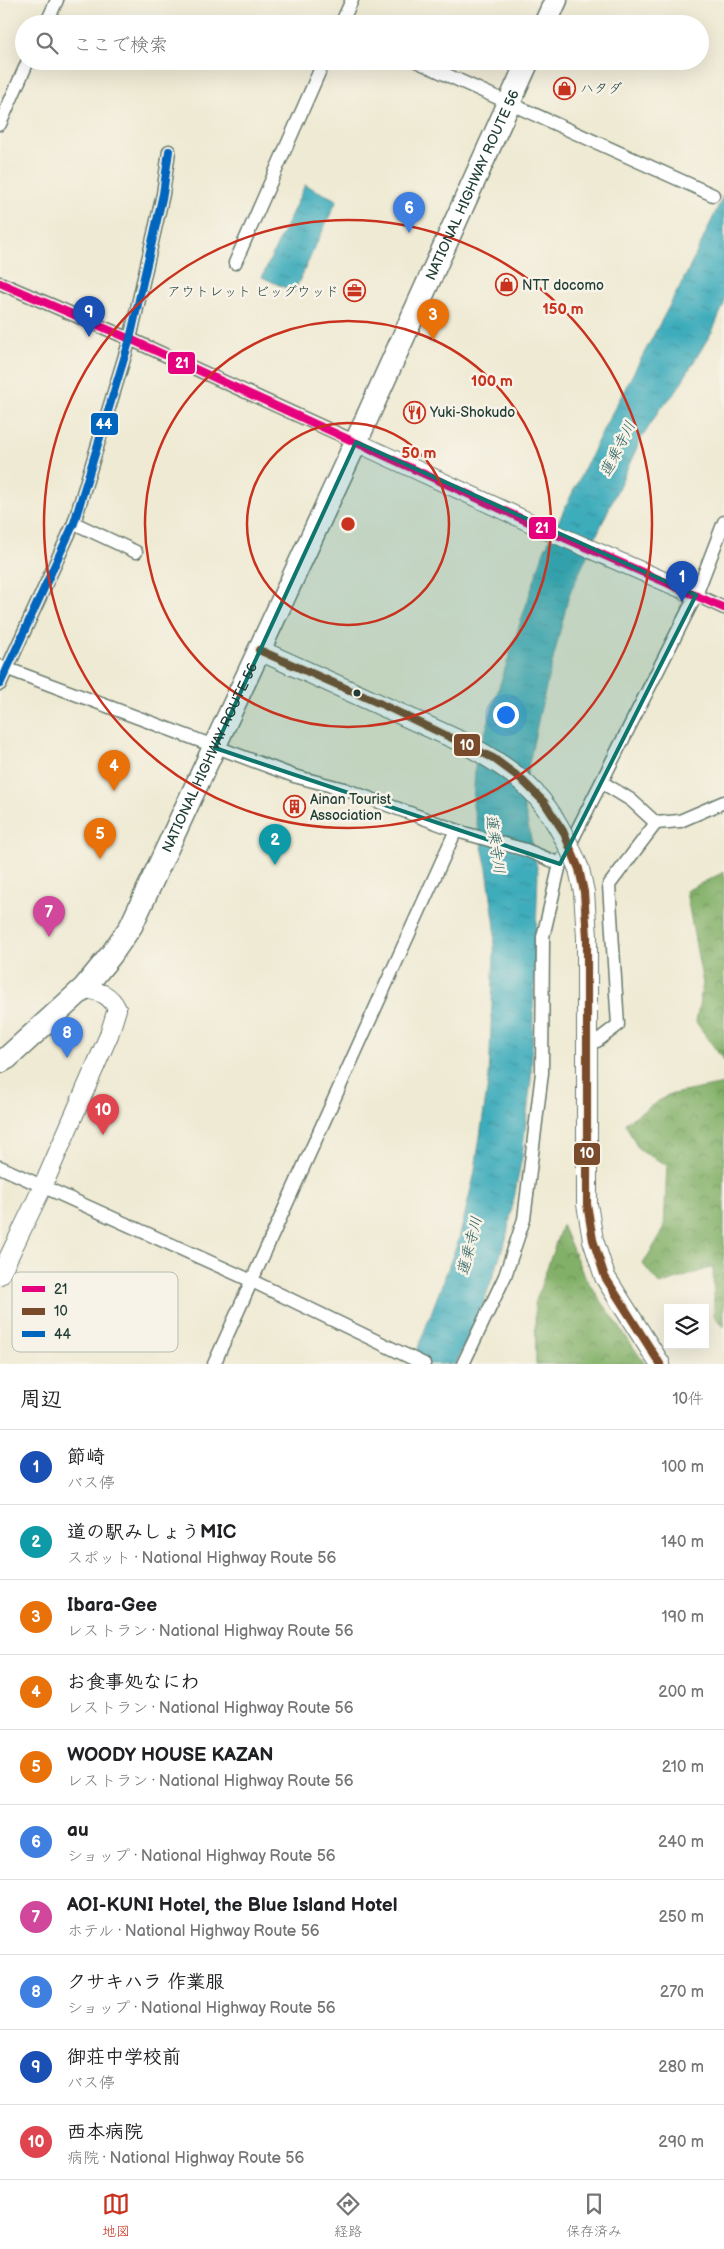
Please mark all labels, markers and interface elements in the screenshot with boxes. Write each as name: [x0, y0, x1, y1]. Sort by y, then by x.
search box: [15, 15, 709, 70]
icon: search: [33, 29, 61, 57]
text: ここで検索: [73, 34, 168, 57]
shop icon: ハタダ: [552, 76, 576, 100]
place label: ハタダ: [580, 80, 622, 97]
street label: NATIONAL HIGHWAY ROUTE 56: [422, 86, 523, 283]
pin: 6: [393, 192, 425, 233]
shop icon: NTT docomo: [494, 273, 518, 297]
place label: NTT docomo: [522, 277, 604, 294]
office icon: アウトレット ビッグウッド: [343, 279, 367, 303]
place label: アウトレット ビッグウッド: [167, 283, 339, 300]
pin: 9: [73, 296, 105, 337]
pin: 3: [417, 299, 449, 340]
text: 150 m: [542, 300, 584, 319]
line badge: 21: [167, 351, 196, 375]
text: 21: [175, 355, 189, 372]
text: 100 m: [471, 372, 513, 391]
restaurant icon: Yuki-Shokudo: [402, 400, 426, 424]
place label: Yuki-Shokudo: [429, 404, 515, 421]
line badge: 44: [90, 412, 119, 436]
text: 44: [96, 416, 113, 433]
water label: 蓮乗寺川: [596, 418, 640, 480]
text: 50 m: [402, 444, 437, 463]
centre of rings: [339, 515, 357, 533]
line badge: 21: [528, 516, 557, 540]
text: 21: [535, 520, 549, 537]
pin: 1: [666, 561, 698, 602]
street label: NATIONAL HIGHWAY ROUTE 56: [158, 659, 261, 855]
unlabelled marker: [352, 688, 362, 698]
your location: [493, 702, 519, 728]
line badge: 10: [453, 733, 481, 757]
text: 10: [460, 737, 475, 754]
pin: 4: [98, 750, 130, 791]
place label: Ainan Tourist Association: [310, 791, 392, 824]
building icon: Ainan Tourist Association: [282, 795, 306, 819]
water label: 蓮乗寺川: [481, 813, 509, 875]
pin: 5: [84, 818, 116, 859]
pin: 2: [259, 824, 291, 865]
pin: 7: [33, 896, 65, 937]
pin: 8: [51, 1017, 83, 1058]
pin: 10: [87, 1094, 119, 1135]
line badge: 10: [573, 1142, 601, 1166]
text: 10: [580, 1145, 595, 1162]
water label: 蓮乗寺川: [454, 1215, 486, 1277]
legend: [12, 1272, 178, 1352]
text: 21: [54, 1281, 67, 1298]
text: 10: [54, 1303, 68, 1320]
map controls: [664, 1304, 709, 1349]
button: layers: [664, 1304, 709, 1349]
text: 44: [54, 1326, 72, 1343]
text: 周辺: [20, 1387, 62, 1412]
text: 10件: [672, 1390, 704, 1409]
text: 節崎: [67, 1446, 105, 1469]
text: 1: [33, 1458, 39, 1477]
text: 100 m: [661, 1458, 704, 1477]
text: バス停: [67, 1474, 115, 1493]
text: 道の駅みしょうMIC: [67, 1521, 236, 1544]
text: 2: [31, 1533, 41, 1552]
text: 140 m: [661, 1533, 704, 1552]
text: スポット · National Highway Route 56: [67, 1549, 336, 1568]
text: Ibara-Gee: [67, 1594, 157, 1617]
text: 3: [31, 1608, 41, 1627]
text: 190 m: [662, 1608, 704, 1627]
text: レストラン · National Highway Route 56: [67, 1622, 354, 1641]
text: お食事処なにわ: [67, 1671, 200, 1694]
text: 4: [31, 1683, 41, 1702]
text: 200 m: [658, 1683, 704, 1702]
text: レストラン · National Highway Route 56: [67, 1699, 354, 1718]
text: WOODY HOUSE KAZAN: [67, 1744, 274, 1767]
text: 5: [31, 1758, 41, 1777]
text: 210 m: [662, 1758, 704, 1777]
text: レストラン · National Highway Route 56: [67, 1772, 354, 1791]
text: au: [67, 1819, 89, 1842]
text: 6: [31, 1833, 41, 1852]
text: 240 m: [658, 1833, 704, 1852]
text: ショップ · National Highway Route 56: [67, 1847, 336, 1866]
text: AOI-KUNI Hotel, the Blue Island Hotel: [67, 1894, 397, 1917]
text: 7: [32, 1908, 40, 1927]
text: 250 m: [658, 1908, 704, 1927]
text: ホテル · National Highway Route 56: [67, 1922, 320, 1941]
text: クサキハラ 作業服: [67, 1971, 224, 1994]
text: 8: [31, 1983, 41, 2002]
text: 270 m: [660, 1983, 704, 2002]
text: ショップ · National Highway Route 56: [67, 1999, 336, 2018]
text: 御荘中学校前: [67, 2046, 181, 2069]
text: 9: [31, 2058, 41, 2077]
text: 280 m: [658, 2058, 704, 2077]
text: バス停: [67, 2074, 115, 2093]
text: 西本病院: [67, 2121, 143, 2144]
text: 10: [28, 2133, 44, 2152]
text: 290 m: [658, 2133, 704, 2152]
text: 病院 · National Highway Route 56: [67, 2149, 304, 2168]
tab: 地図: [102, 2190, 130, 2240]
tab: 経路: [334, 2190, 362, 2240]
tab: 保存済み: [566, 2190, 622, 2240]

